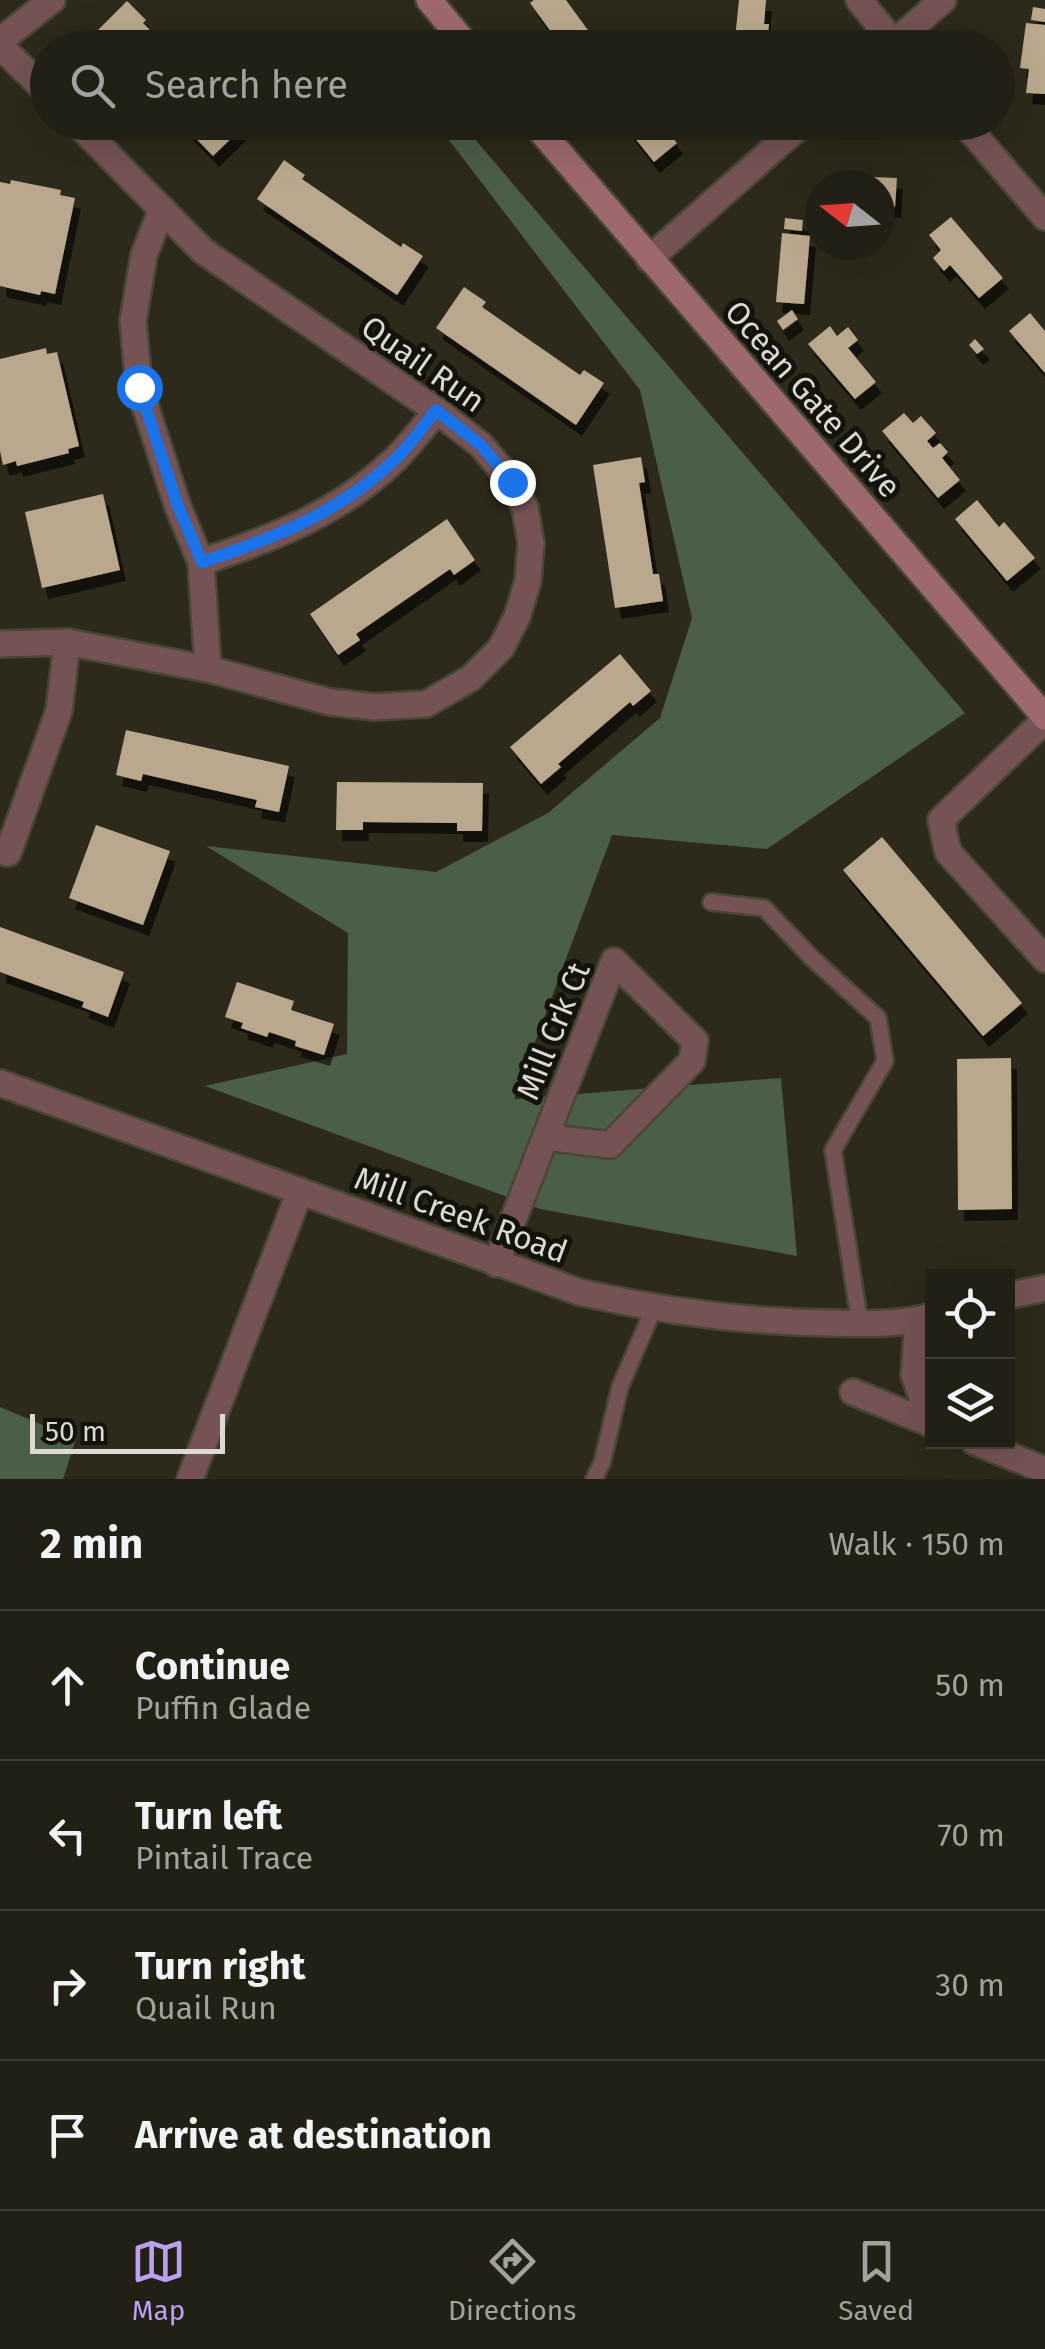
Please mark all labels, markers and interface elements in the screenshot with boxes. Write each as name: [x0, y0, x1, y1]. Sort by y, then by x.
search box: [30, 30, 1015, 140]
icon: search: [65, 58, 120, 113]
text: Search here: [145, 62, 348, 108]
north arrow: [805, 170, 895, 260]
street label: Ocean Gate Drive: [717, 293, 909, 505]
street label: Quail Run: [354, 308, 492, 420]
route start: [117, 365, 163, 411]
route end: [490, 460, 536, 506]
street label: Mill Crk Ct: [508, 957, 598, 1105]
street label: Mill Creek Road: [349, 1159, 573, 1271]
map controls: [925, 1269, 1015, 1449]
button: locate: [925, 1269, 1015, 1359]
button: layers: [925, 1359, 1015, 1449]
scale bar: [30, 1409, 225, 1454]
text: 50 m: [45, 1415, 106, 1448]
text: 2 min: [40, 1519, 143, 1569]
text: Walk · 150 m: [828, 1525, 1005, 1563]
text: Continue: [135, 1643, 290, 1689]
icon: ahead: [40, 1658, 95, 1713]
text: 50 m: [935, 1666, 1005, 1704]
text: Puffin Glade: [135, 1689, 311, 1727]
text: Turn left: [135, 1793, 282, 1839]
icon: left: [40, 1808, 95, 1863]
text: 70 m: [937, 1816, 1005, 1854]
text: Pintail Trace: [135, 1839, 313, 1877]
text: Turn right: [135, 1943, 305, 1989]
icon: right: [40, 1958, 95, 2013]
text: 30 m: [935, 1966, 1005, 2004]
text: Quail Run: [135, 1989, 277, 2027]
icon: arrive: [40, 2108, 95, 2163]
text: Arrive at destination: [135, 2112, 492, 2158]
tab: Map: [131, 2234, 186, 2327]
tab: Directions: [448, 2234, 576, 2327]
tab: Saved: [838, 2234, 914, 2327]

